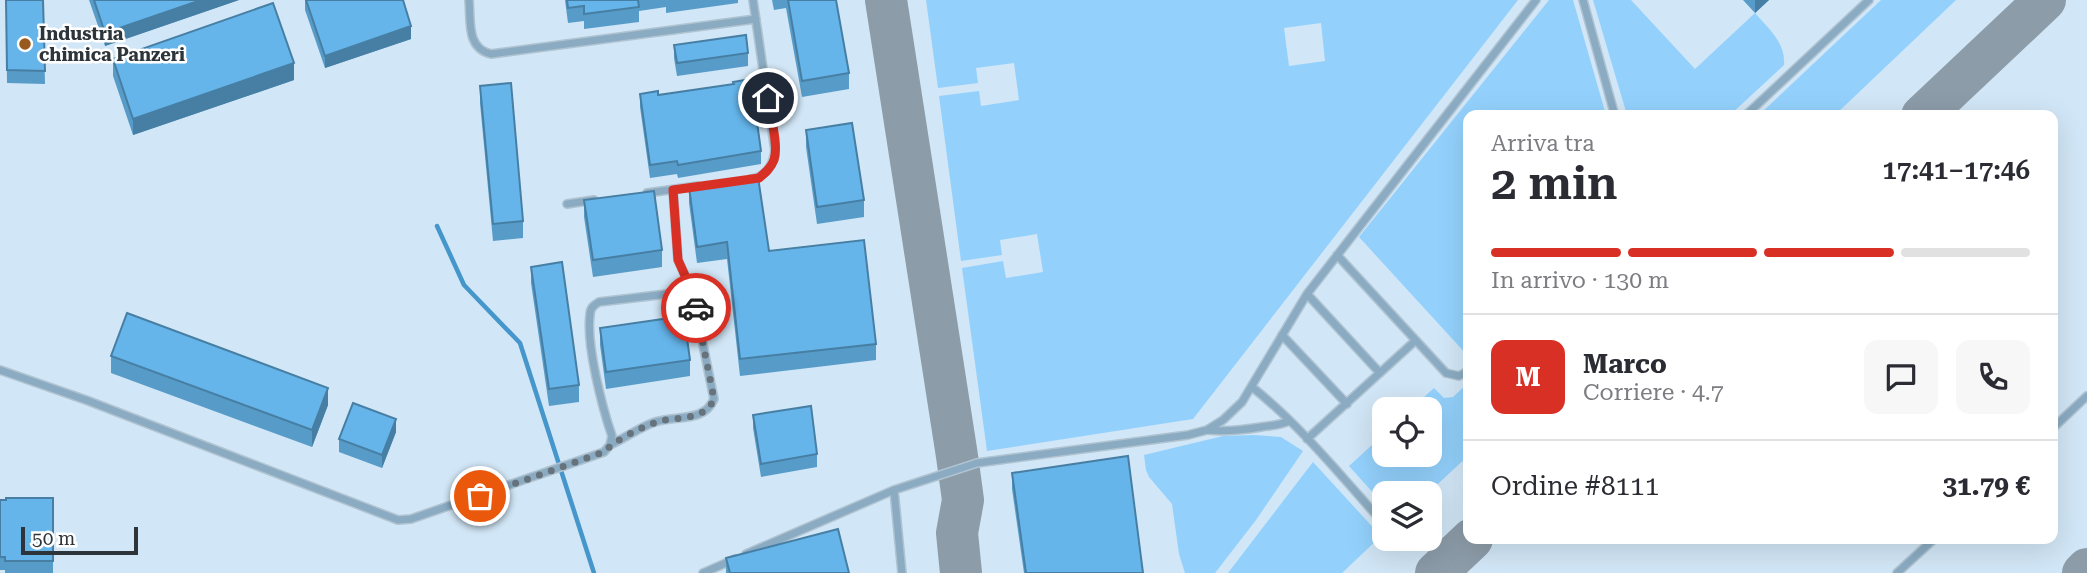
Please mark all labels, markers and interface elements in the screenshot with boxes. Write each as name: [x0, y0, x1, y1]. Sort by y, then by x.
place label: Industria chimica Panzeri: [39, 23, 185, 65]
marker: Industria chimica Panzeri: [17, 36, 33, 52]
pin: [738, 68, 798, 128]
icon: home: [749, 79, 787, 117]
text: Arriva tra: [1491, 130, 1595, 157]
text: 17:41–17:46: [1882, 155, 2030, 185]
text: 2 min: [1491, 156, 1618, 210]
text: In arrivo · 130 m: [1491, 267, 1669, 294]
courier: [661, 273, 731, 343]
icon: car: [677, 289, 715, 327]
button: chat: [1864, 340, 1938, 414]
button: phone: [1956, 340, 2030, 414]
text: Marco: [1583, 349, 1667, 379]
text: M: [1515, 362, 1541, 392]
text: Corriere · 4.7: [1583, 379, 1724, 406]
map controls: [1372, 397, 1442, 551]
button: locate: [1372, 397, 1442, 467]
pin: [450, 466, 510, 526]
text: Ordine #8111: [1491, 471, 1659, 501]
text: 31.79 €: [1942, 471, 2030, 501]
icon: bag: [461, 477, 499, 515]
button: layers: [1372, 481, 1442, 551]
scale bar: [21, 524, 138, 556]
text: 50 m: [32, 527, 75, 550]

